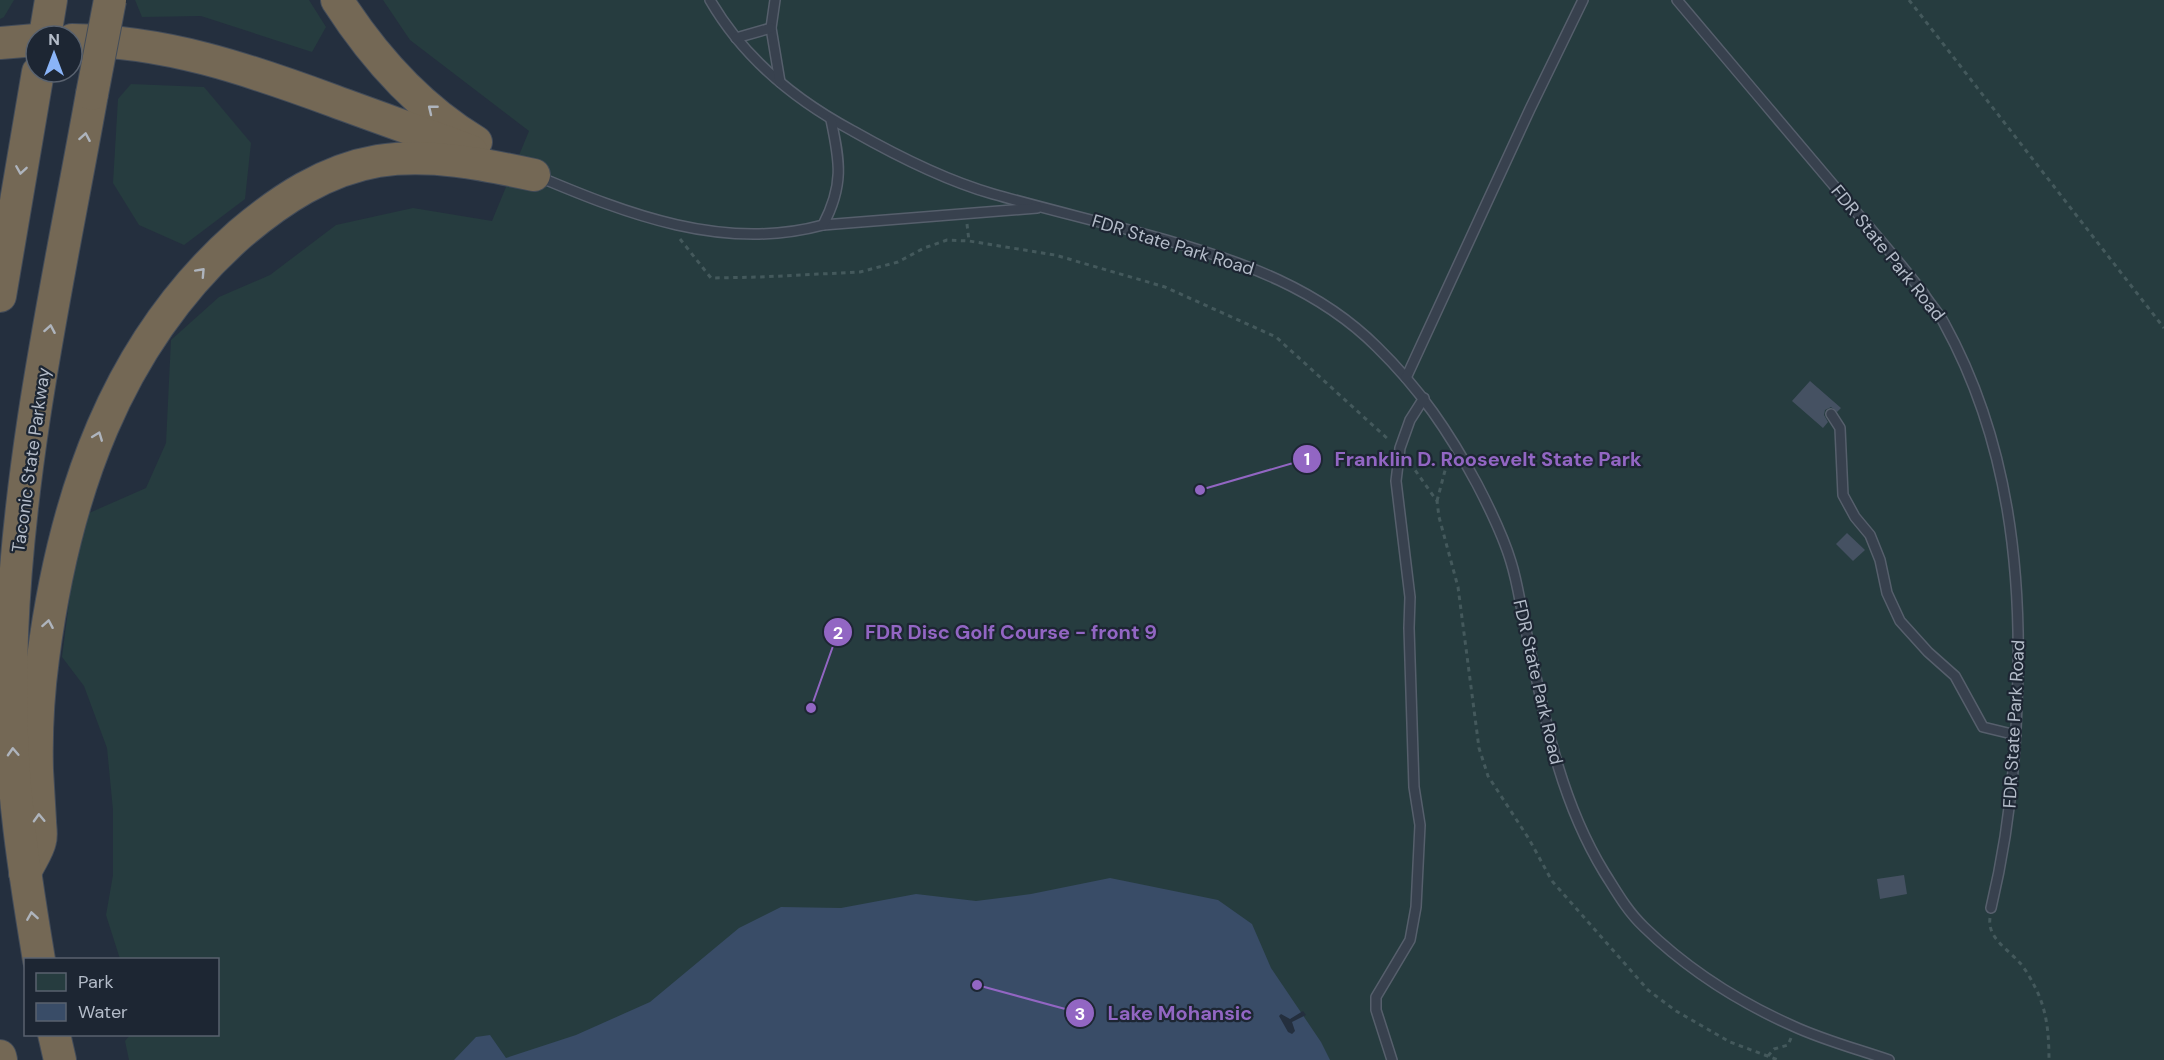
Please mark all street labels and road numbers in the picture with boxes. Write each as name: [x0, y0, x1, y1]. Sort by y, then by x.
street label: FDR State Park Road: [1826, 180, 1950, 326]
street label: FDR State Park Road: [1089, 209, 1257, 281]
street label: Taconic State Parkway: [6, 366, 56, 554]
street label: FDR State Park Road: [1507, 597, 1569, 767]
street label: FDR State Park Road: [1998, 639, 2030, 809]

